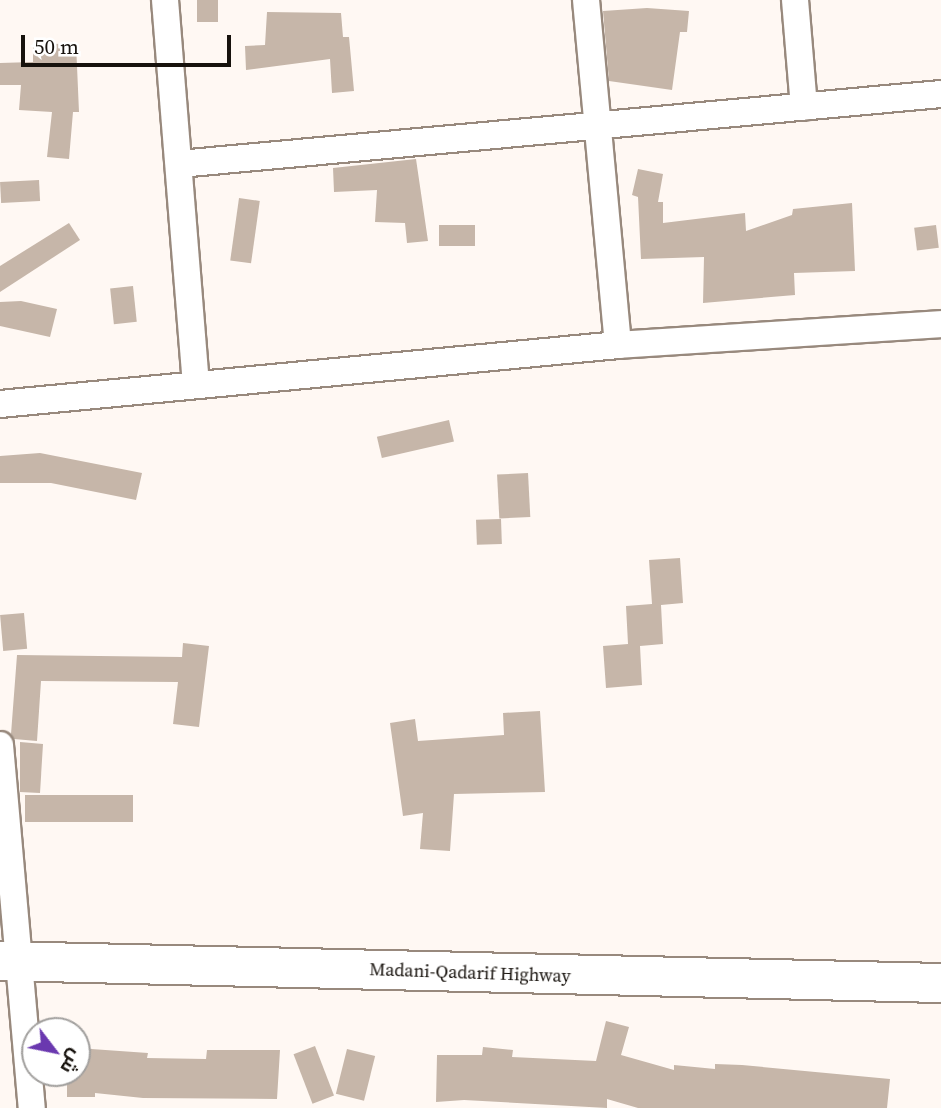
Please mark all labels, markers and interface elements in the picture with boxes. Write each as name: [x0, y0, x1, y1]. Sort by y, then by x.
scale bar: [24, 21, 234, 65]
text: 50 m: [34, 32, 79, 61]
street label: Madani-Qadarif Highway: [369, 959, 571, 987]
north arrow: [21, 1017, 91, 1087]
text: ش: [55, 1045, 90, 1079]

